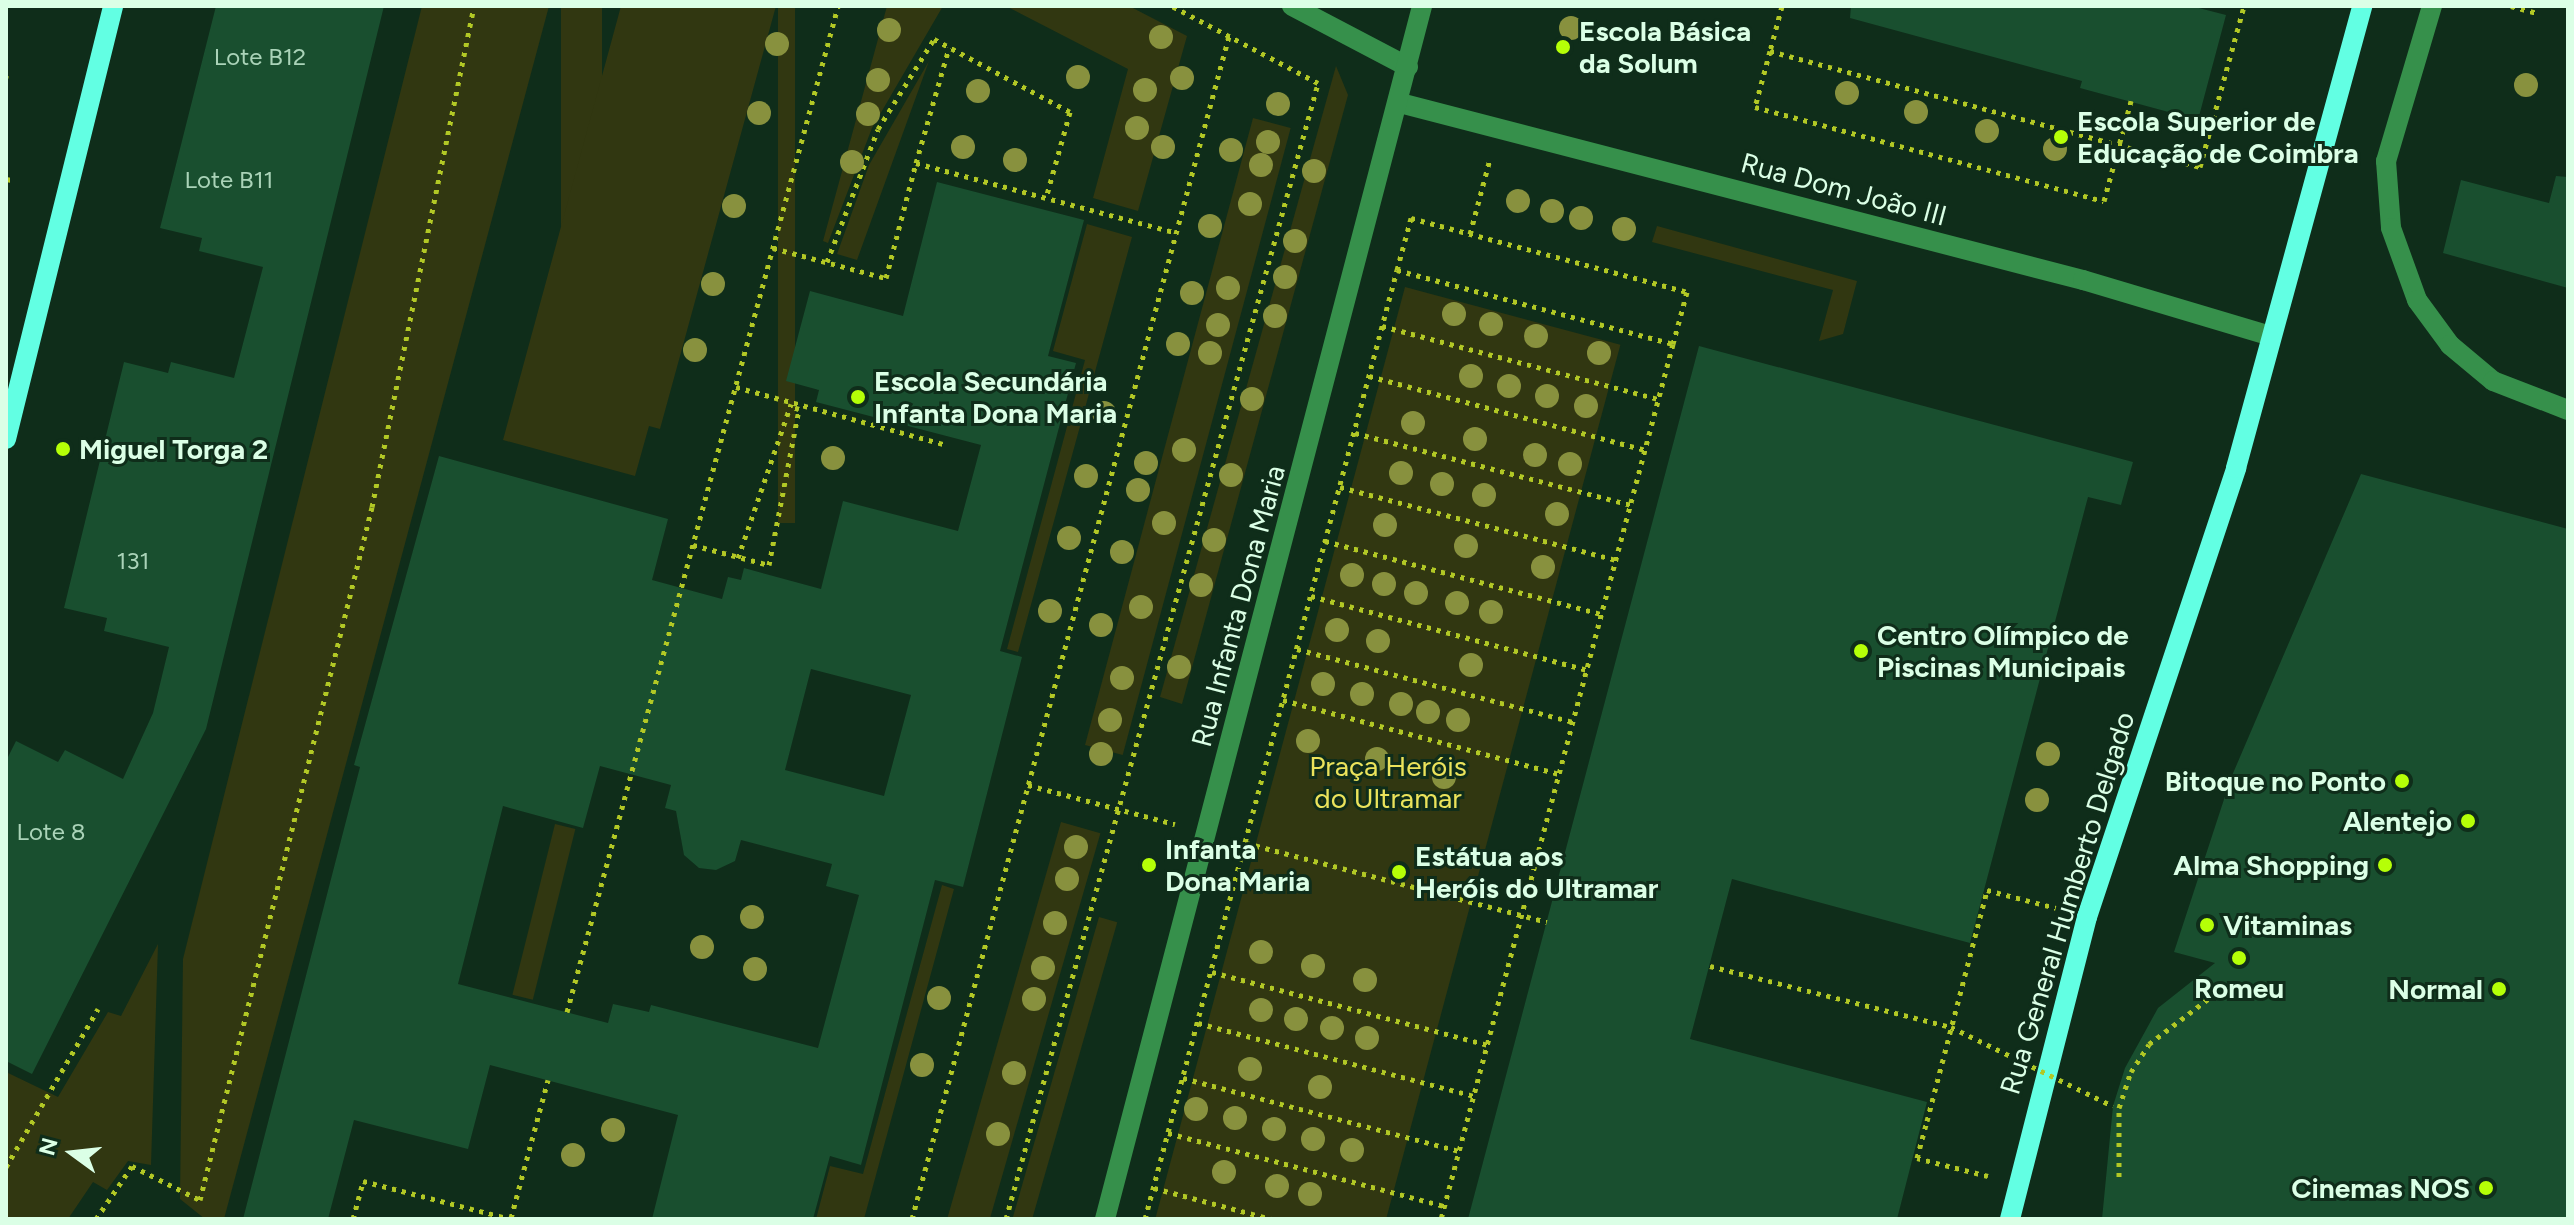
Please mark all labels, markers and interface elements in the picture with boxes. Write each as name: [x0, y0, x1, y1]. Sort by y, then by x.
place label: Escola Básica da Solum: [1579, 14, 1751, 80]
marker: Escola Básica da Solum: [1554, 38, 1572, 56]
house number: Lote B12: [214, 43, 306, 71]
place label: Escola Superior de Educação de Coimbra: [2077, 104, 2359, 170]
marker: Escola Superior de Educação de Coimbra: [2052, 128, 2070, 146]
street label: Rua Dom João III: [1738, 145, 1950, 233]
house number: Lote B11: [185, 166, 273, 194]
place label: Escola Secundária Infanta Dona Maria: [874, 364, 1117, 430]
marker: Escola Secundária Infanta Dona Maria: [849, 388, 867, 406]
place label: Miguel Torga 2: [79, 432, 268, 466]
marker: Miguel Torga 2: [54, 440, 72, 458]
street label: Rua Infanta Dona Maria: [1184, 462, 1292, 750]
house number: 131: [117, 547, 149, 575]
place label: Centro Olímpico de Piscinas Municipais: [1877, 618, 2129, 684]
marker: Centro Olímpico de Piscinas Municipais: [1852, 642, 1870, 660]
street label: Rua General Humberto Delgado: [1993, 708, 2141, 1098]
park label: Praça Heróis do Ultramar: [1309, 749, 1467, 815]
place label: Bitoque no Ponto: [2165, 764, 2386, 798]
marker: Bitoque no Ponto: [2393, 772, 2411, 790]
place label: Alentejo: [2343, 804, 2452, 838]
marker: Alentejo: [2459, 812, 2477, 830]
house number: Lote 8: [16, 818, 86, 846]
place label: Infanta Dona Maria: [1165, 832, 1310, 898]
place label: Estátua aos Heróis do Ultramar: [1415, 839, 1658, 905]
place label: Alma Shopping: [2173, 848, 2369, 882]
marker: Infanta Dona Maria: [1140, 856, 1158, 874]
marker: Alma Shopping: [2376, 856, 2394, 874]
marker: Estátua aos Heróis do Ultramar: [1390, 863, 1408, 881]
place label: Vitaminas: [2223, 908, 2352, 942]
marker: Vitaminas: [2198, 916, 2216, 934]
marker: Romeu: [2230, 949, 2248, 967]
place label: Romeu: [2194, 971, 2284, 1005]
place label: Normal: [2388, 972, 2483, 1006]
marker: Normal: [2490, 980, 2508, 998]
north arrow: [32, 1113, 112, 1193]
text: N: [33, 1135, 64, 1158]
place label: Cinemas NOS: [2291, 1171, 2470, 1205]
marker: Cinemas NOS: [2477, 1179, 2495, 1197]

